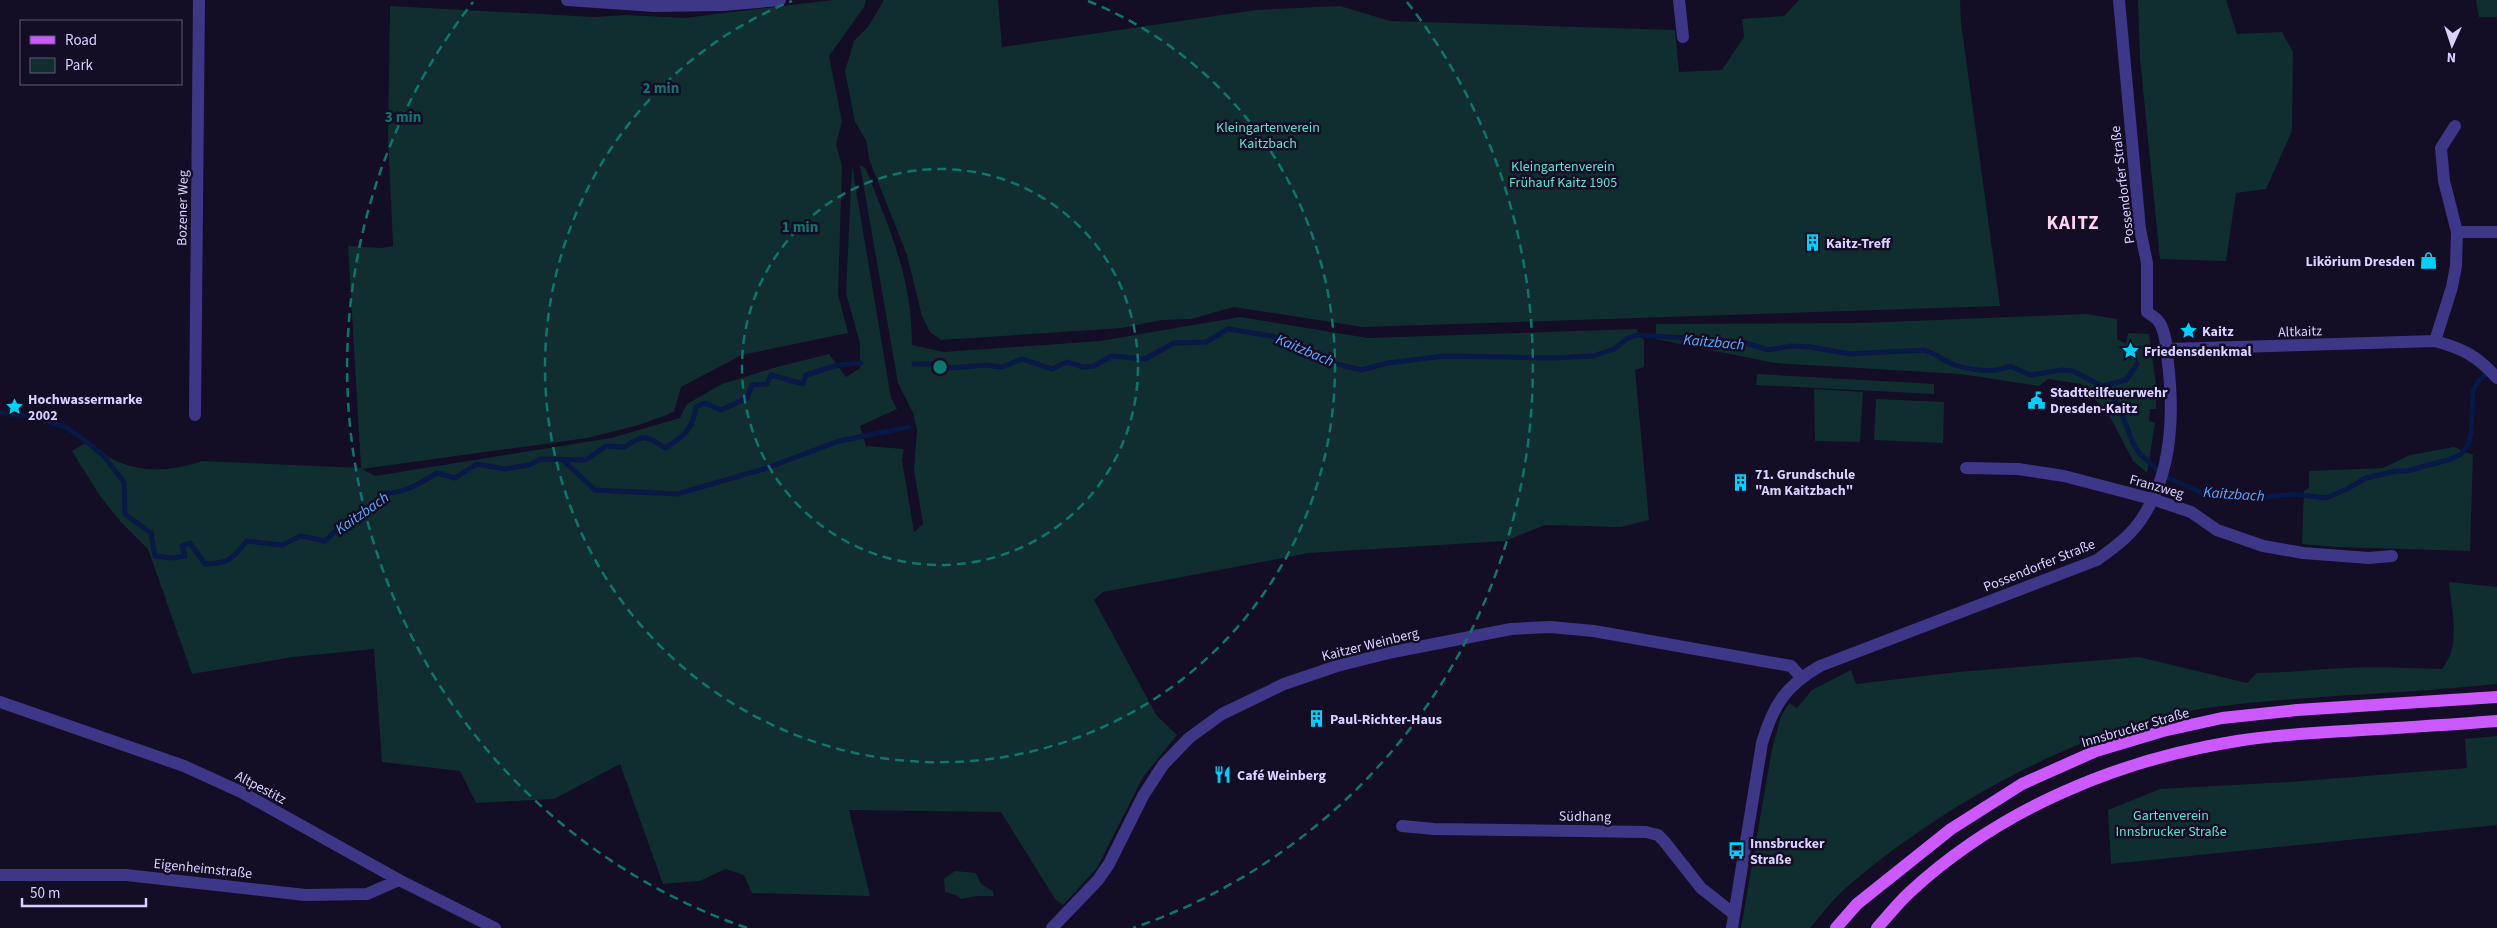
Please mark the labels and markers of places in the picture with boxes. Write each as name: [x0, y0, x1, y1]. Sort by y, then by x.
building icon: Kaitz-Treff: [1802, 233, 1822, 253]
place label: Kaitz-Treff: [1826, 234, 1891, 254]
shop icon: Likörium Dresden: [2419, 251, 2439, 271]
place label: Likörium Dresden: [2306, 252, 2415, 272]
place icon: Kaitz: [2178, 321, 2198, 341]
place label: Kaitz: [2202, 322, 2234, 342]
place icon: Friedensdenkmal: [2120, 341, 2140, 361]
place label: Friedensdenkmal: [2144, 342, 2252, 362]
centre of rings: [931, 358, 949, 376]
place label: Stadtteilfeuerwehr Dresden-Kaitz: [2050, 383, 2168, 419]
place label: Hochwassermarke 2002: [28, 390, 143, 426]
public building icon: Stadtteilfeuerwehr Dresden-Kaitz: [2026, 390, 2046, 410]
place icon: Hochwassermarke 2002: [4, 397, 24, 417]
place label: 71. Grundschule "Am Kaitzbach": [1755, 465, 1855, 501]
building icon: 71. Grundschule "Am Kaitzbach": [1731, 472, 1751, 492]
building icon: Paul-Richter-Haus: [1306, 709, 1326, 729]
place label: Paul-Richter-Haus: [1330, 710, 1442, 730]
restaurant icon: Café Weinberg: [1213, 765, 1233, 785]
place label: Café Weinberg: [1237, 766, 1326, 786]
place label: Innsbrucker Straße: [1750, 834, 1825, 870]
bus stop icon: Innsbrucker Straße: [1726, 841, 1746, 861]

